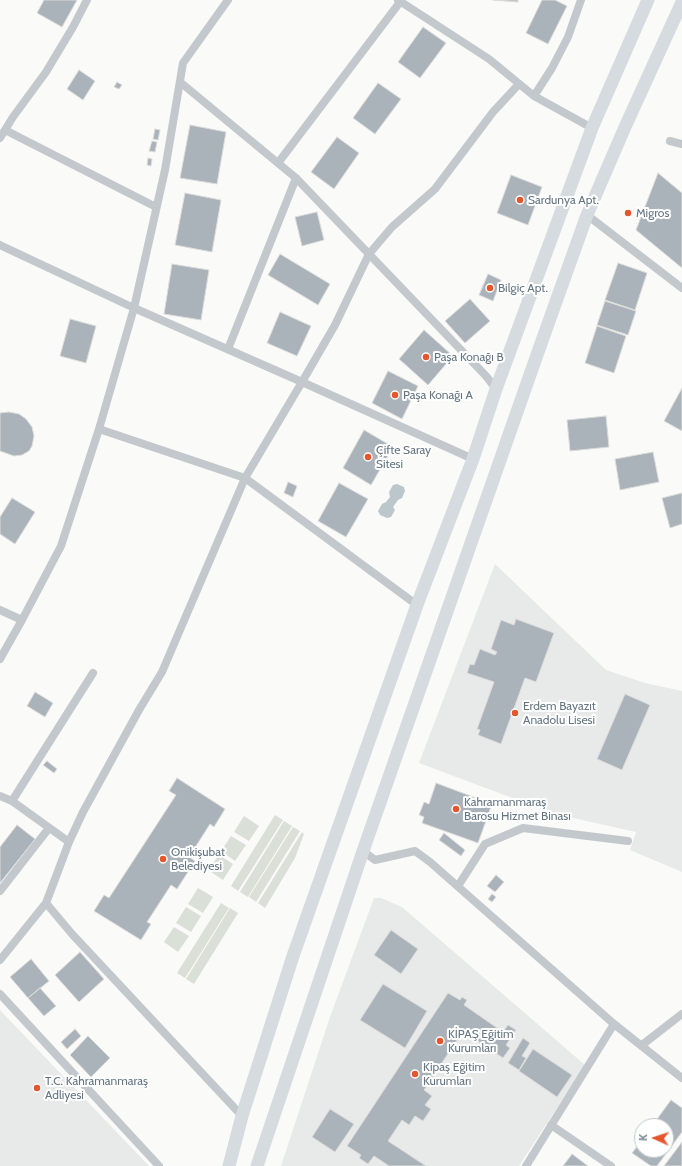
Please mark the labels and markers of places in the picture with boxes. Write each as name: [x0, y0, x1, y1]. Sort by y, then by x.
place label: Sardunya Apt.: [528, 193, 599, 207]
marker: Sardunya Apt.: [515, 195, 525, 205]
place label: Migros: [636, 206, 669, 220]
marker: Migros: [623, 208, 633, 218]
place label: Bilgiç Apt.: [498, 281, 548, 295]
marker: Bilgiç Apt.: [485, 283, 495, 293]
place label: Paşa Konağı B: [434, 350, 504, 364]
marker: Paşa Konağı B: [421, 352, 431, 362]
place label: Paşa Konağı A: [403, 388, 473, 402]
marker: Paşa Konağı A: [390, 390, 400, 400]
place label: Çifte Saray Sitesi: [376, 443, 431, 471]
marker: Çifte Saray Sitesi: [363, 452, 373, 462]
place label: Erdem Bayazıt Anadolu Lisesi: [523, 699, 596, 727]
marker: Erdem Bayazıt Anadolu Lisesi: [510, 708, 520, 718]
place label: Kahramanmaraş Barosu Hizmet Binası: [464, 795, 571, 823]
marker: Kahramanmaraş Barosu Hizmet Binası: [451, 804, 461, 814]
place label: Onikişubat Belediyesi: [171, 845, 225, 873]
marker: Onikişubat Belediyesi: [158, 854, 168, 864]
place label: KİPAŞ Eğitim Kurumları: [448, 1027, 514, 1055]
marker: KİPAŞ Eğitim Kurumları: [435, 1036, 445, 1046]
place label: Kipaş Eğitim Kurumları: [423, 1060, 485, 1088]
marker: Kipaş Eğitim Kurumları: [410, 1069, 420, 1079]
place label: T.C. Kahramanmaraş Adliyesi: [45, 1074, 148, 1102]
marker: T.C. Kahramanmaraş Adliyesi: [32, 1083, 42, 1093]

